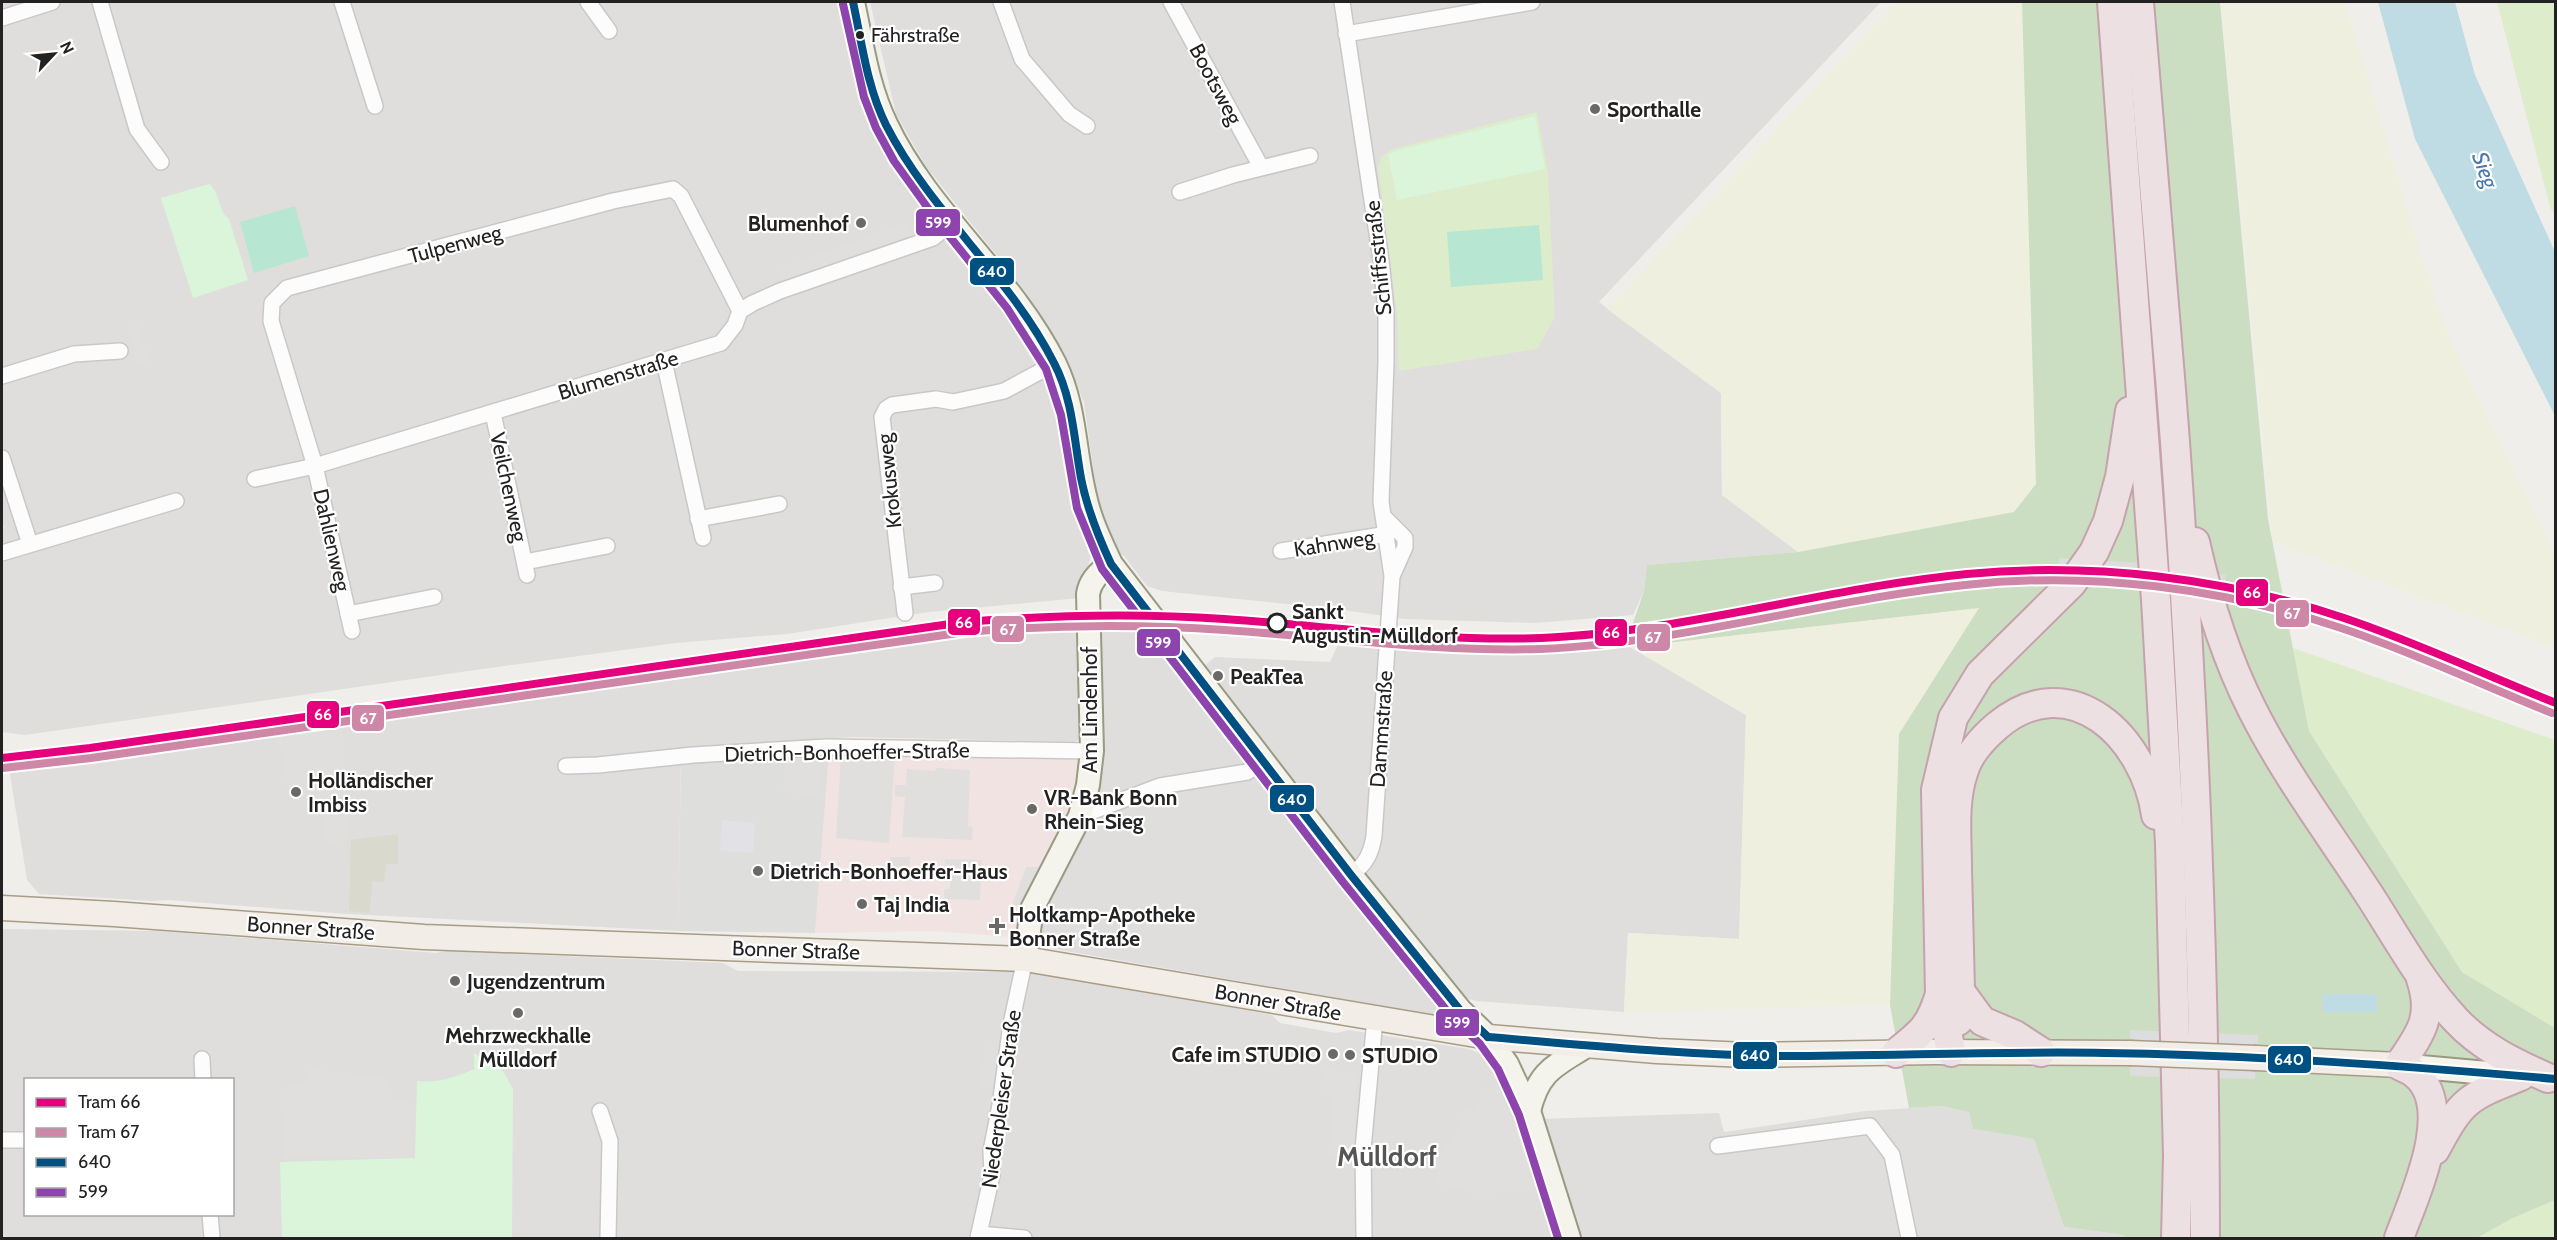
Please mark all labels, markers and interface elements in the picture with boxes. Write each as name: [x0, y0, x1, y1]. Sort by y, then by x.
place label: Fährstraße: [871, 23, 960, 47]
north arrow: [24, 24, 84, 84]
marker: Fährstraße: [854, 29, 866, 41]
text: N: [56, 38, 78, 57]
street label: Bootsweg: [1184, 39, 1248, 129]
place label: Sporthalle: [1607, 97, 1701, 122]
marker: Sporthalle: [1588, 102, 1602, 116]
water label: Sieg: [2466, 148, 2504, 193]
street label: Schiffsstraße: [1360, 199, 1396, 317]
line badge: 599: [915, 208, 961, 237]
place label: Blumenhof: [748, 211, 849, 236]
text: 599: [925, 213, 951, 232]
marker: Blumenhof: [854, 216, 868, 230]
street label: Tulpenweg: [406, 219, 505, 268]
line badge: 640: [969, 257, 1015, 286]
text: 640: [977, 262, 1007, 281]
street label: Blumenstraße: [555, 345, 681, 405]
street label: Veilchenweg: [485, 430, 533, 544]
street label: Krokusweg: [872, 432, 906, 530]
street label: Dahlienweg: [308, 486, 356, 594]
street label: Kahnweg: [1292, 524, 1377, 562]
line badge: 66: [2235, 578, 2269, 607]
text: 66: [2243, 583, 2261, 602]
place label: Sankt Augustin-Mülldorf: [1292, 599, 1458, 648]
line badge: 67: [2275, 599, 2310, 628]
text: 67: [2283, 604, 2301, 623]
line badge: 66: [947, 608, 981, 636]
text: 66: [955, 613, 973, 632]
marker: Sankt Augustin-Mülldorf: [1267, 613, 1287, 633]
line badge: 67: [991, 615, 1025, 643]
line badge: 66: [1594, 618, 1628, 647]
text: 67: [999, 620, 1017, 639]
text: 66: [1602, 623, 1620, 642]
line badge: 67: [1636, 623, 1671, 652]
line badge: 599: [1136, 628, 1181, 657]
text: 67: [1644, 628, 1662, 647]
text: 599: [1145, 633, 1171, 652]
street label: Am Lindenhof: [1077, 647, 1102, 773]
place label: PeakTea: [1230, 664, 1304, 689]
marker: PeakTea: [1211, 669, 1225, 683]
street label: Dammstraße: [1364, 669, 1398, 788]
line badge: 66: [306, 700, 340, 729]
line badge: 67: [351, 704, 385, 732]
text: 66: [314, 705, 332, 724]
text: 67: [359, 709, 377, 728]
street label: Dietrich-Bonhoeffer-Straße: [724, 737, 970, 767]
place label: Holländischer Imbiss: [308, 768, 433, 817]
line badge: 640: [1269, 784, 1315, 813]
marker: Holländischer Imbiss: [289, 785, 303, 799]
place label: VR-Bank Bonn Rhein-Sieg: [1044, 785, 1177, 834]
text: 640: [1277, 790, 1307, 809]
marker: VR-Bank Bonn Rhein-Sieg: [1025, 802, 1039, 816]
place label: Dietrich-Bonhoeffer-Haus: [770, 859, 1008, 884]
marker: Dietrich-Bonhoeffer-Haus: [751, 864, 765, 878]
place label: Taj India: [874, 892, 950, 917]
marker: Taj India: [855, 897, 869, 911]
place label: Holtkamp-Apotheke Bonner Straße: [1009, 902, 1196, 951]
street label: Bonner Straße: [246, 911, 376, 945]
marker: Holtkamp-Apotheke Bonner Straße: [990, 919, 1004, 933]
street label: Bonner Straße: [732, 935, 861, 965]
place label: Jugendzentrum: [466, 969, 605, 994]
marker: Jugendzentrum: [448, 974, 462, 988]
street label: Bonner Straße: [1213, 979, 1343, 1025]
marker: Mehrzweckhalle Mülldorf: [511, 1006, 525, 1020]
street label: Niederpleiser Straße: [976, 1008, 1026, 1190]
line badge: 599: [1435, 1008, 1480, 1037]
text: 599: [1444, 1013, 1470, 1032]
place label: Mehrzweckhalle Mülldorf: [445, 1023, 591, 1072]
line badge: 640: [1732, 1041, 1778, 1070]
place label: Cafe im STUDIO: [1171, 1042, 1321, 1067]
place label: STUDIO: [1362, 1043, 1438, 1068]
line badge: 640: [2267, 1045, 2312, 1074]
text: 640: [1740, 1046, 1770, 1065]
marker: Cafe im STUDIO: [1326, 1047, 1340, 1061]
marker: STUDIO: [1343, 1048, 1357, 1062]
text: 640: [2274, 1050, 2304, 1069]
legend: [24, 1078, 234, 1216]
text: Tram 66: [78, 1091, 141, 1113]
text: Tram 67: [78, 1121, 139, 1143]
district label: Mülldorf: [1337, 1140, 1437, 1173]
text: 640: [78, 1151, 111, 1173]
text: 599: [78, 1181, 108, 1203]

